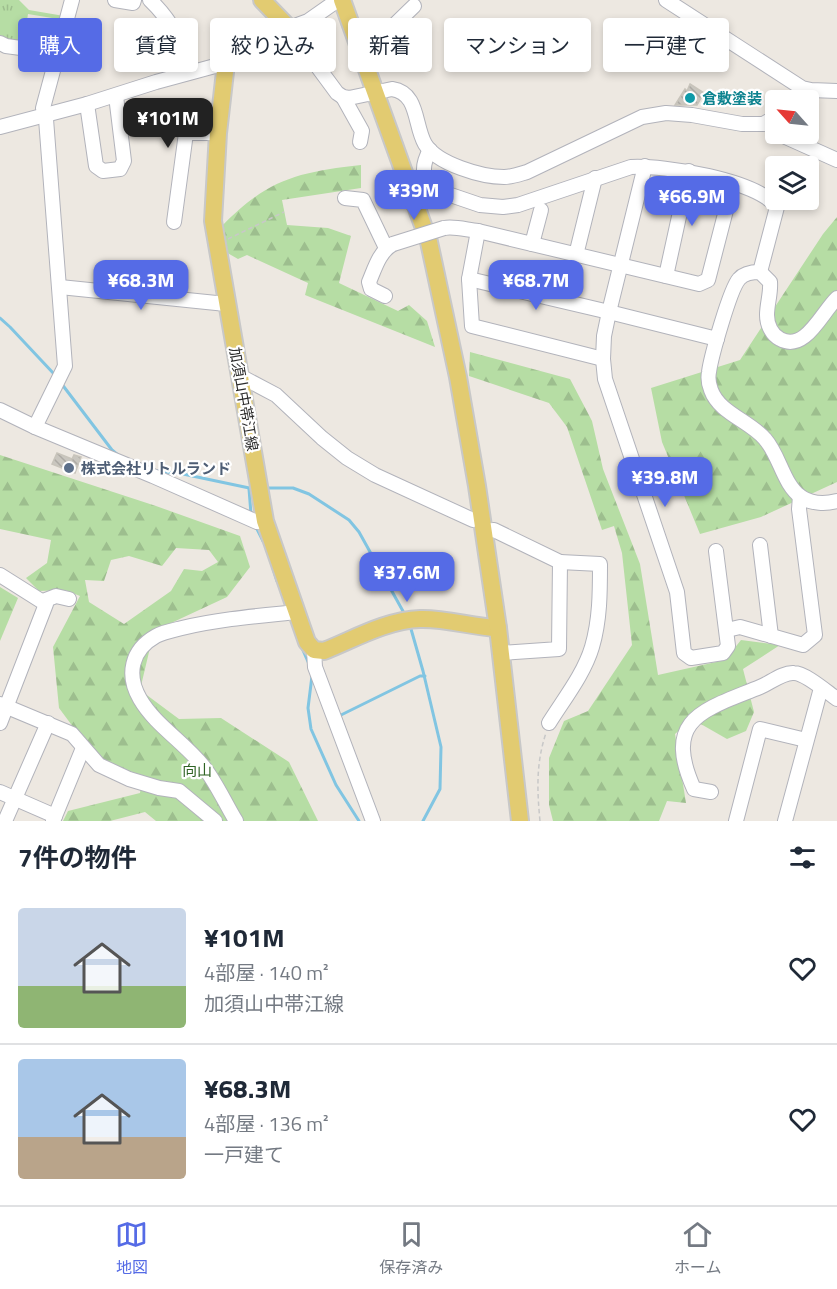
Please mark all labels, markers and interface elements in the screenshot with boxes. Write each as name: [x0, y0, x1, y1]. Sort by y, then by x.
chip: 購入: [18, 18, 102, 72]
chip: 賃貸: [114, 18, 198, 72]
chip: 絞り込み: [210, 18, 336, 72]
chip: 新着: [348, 18, 432, 72]
chip: マンション: [444, 18, 591, 72]
chip: 一戸建て: [603, 18, 729, 72]
place label: 倉敷塗装: [702, 87, 762, 110]
north arrow: [765, 90, 819, 144]
map controls: [765, 90, 819, 210]
marker: 倉敷塗装: [683, 91, 697, 105]
pin: ¥101M: [126, 98, 210, 149]
text: ¥101M: [137, 102, 199, 133]
button: layers: [765, 156, 819, 210]
pin: ¥39M: [378, 170, 450, 221]
text: ¥39M: [389, 174, 439, 205]
pin: ¥66.9M: [643, 176, 741, 227]
text: ¥66.9M: [658, 180, 726, 211]
pin: ¥68.3M: [92, 260, 190, 311]
pin: ¥68.7M: [487, 260, 585, 311]
text: ¥68.3M: [107, 264, 175, 295]
text: ¥68.7M: [502, 264, 570, 295]
street label: 加須山中帯江線: [224, 345, 264, 453]
place label: 株式会社リトルランド: [81, 457, 231, 480]
pin: ¥39.8M: [616, 457, 714, 508]
marker: 株式会社リトルランド: [62, 461, 76, 475]
text: ¥39.8M: [631, 461, 699, 492]
pin: ¥37.6M: [358, 552, 456, 603]
text: ¥37.6M: [373, 556, 441, 587]
park label: 向山: [182, 759, 212, 782]
text: 7件の物件: [18, 838, 137, 877]
icon: filters: [786, 841, 819, 874]
text: ¥101M: [204, 918, 285, 957]
icon: home: [66, 932, 138, 1004]
icon: heart: [786, 952, 819, 985]
text: 4部屋 · 140 m²: [204, 957, 329, 988]
text: 加須山中帯江線: [204, 988, 344, 1019]
text: ¥68.3M: [204, 1069, 291, 1108]
icon: home: [66, 1083, 138, 1155]
icon: heart: [786, 1103, 819, 1136]
text: 4部屋 · 136 m²: [204, 1108, 329, 1139]
text: 一戸建て: [204, 1139, 284, 1170]
tab: 地図: [115, 1218, 148, 1279]
tab: 保存済み: [379, 1218, 443, 1279]
tab: ホーム: [674, 1218, 722, 1279]

